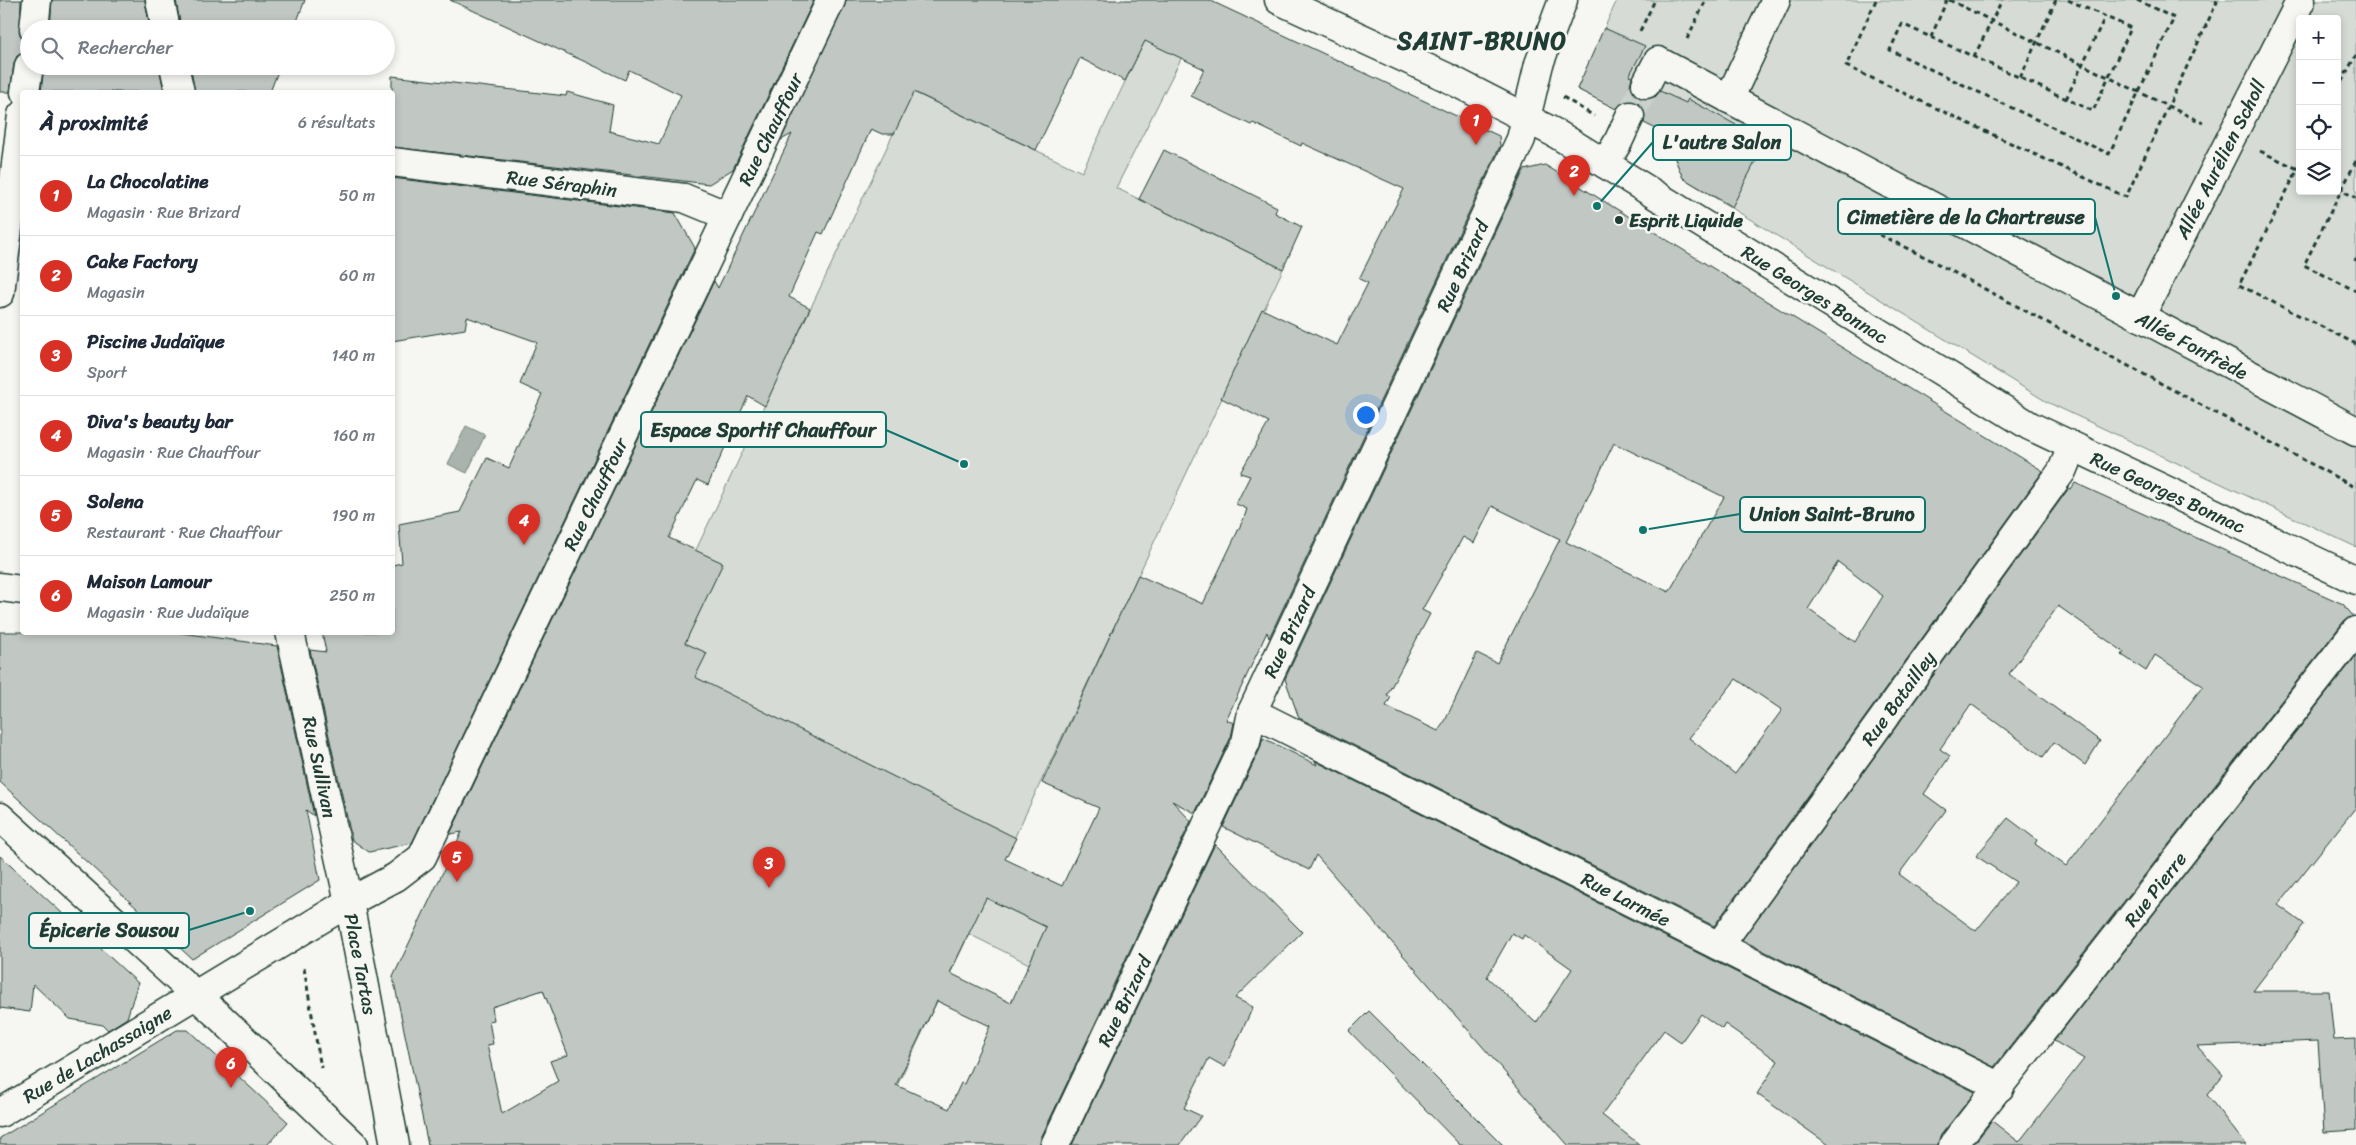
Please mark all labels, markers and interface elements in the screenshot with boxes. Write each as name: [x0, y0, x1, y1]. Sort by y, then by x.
map controls: [2296, 15, 2341, 195]
button: +: [2296, 15, 2341, 60]
search box: [20, 20, 395, 75]
district label: SAINT-BRUNO: [1396, 20, 1567, 62]
text: Rechercher: [78, 31, 173, 64]
icon: search: [38, 34, 66, 62]
button: −: [2296, 60, 2341, 105]
street label: Rue Chauffour: [729, 66, 813, 191]
street label: Allée Aurélien Scholl: [2165, 73, 2275, 246]
text: À proximité: [40, 104, 148, 142]
pin: 1: [1460, 104, 1492, 145]
button: locate: [2296, 105, 2341, 150]
text: 6 résultats: [298, 108, 375, 137]
callout: L'autre Salon: [1653, 125, 1791, 160]
text: L'autre Salon: [1663, 125, 1781, 160]
button: layers: [2296, 150, 2341, 195]
pin: 2: [1558, 155, 1590, 196]
street label: Rue Séraphin: [505, 160, 619, 207]
text: La Chocolatine: [87, 165, 209, 198]
text: 1: [53, 181, 59, 210]
text: 50 m: [339, 181, 375, 210]
text: Magasin · Rue Brizard: [87, 198, 240, 227]
callout: Cimetière de la Chartreuse: [1838, 199, 2095, 234]
text: Cimetière de la Chartreuse: [1846, 200, 2085, 235]
place label: Esprit Liquide: [1629, 204, 1743, 237]
street label: Rue Brizard: [1427, 213, 1499, 318]
marker: Esprit Liquide: [1613, 214, 1625, 226]
street label: Rue Georges Bonnac: [1735, 236, 1895, 353]
text: Cake Factory: [87, 245, 198, 278]
text: 2: [51, 261, 61, 290]
text: 60 m: [339, 261, 375, 290]
text: Magasin: [87, 278, 145, 307]
street label: Allée Fonfrède: [2129, 301, 2254, 389]
text: Piscine Judaïque: [87, 325, 225, 358]
text: 3: [52, 341, 60, 370]
text: 140 m: [332, 341, 375, 370]
text: Sport: [87, 358, 127, 387]
your location: [1353, 402, 1379, 428]
text: Diva's beauty bar: [87, 405, 232, 438]
callout: Espace Sportif Chauffour: [641, 412, 886, 447]
text: Espace Sportif Chauffour: [650, 413, 878, 448]
text: 4: [51, 421, 61, 450]
text: 160 m: [332, 421, 375, 450]
street label: Rue Chauffour: [554, 431, 638, 556]
text: Magasin · Rue Chauffour: [87, 438, 260, 467]
street label: Rue Georges Bonnac: [2085, 442, 2251, 543]
text: Solena: [87, 485, 144, 518]
callout: Union Saint-Bruno: [1740, 497, 1925, 532]
text: Union Saint-Bruno: [1749, 497, 1915, 532]
text: 5: [51, 501, 61, 530]
text: 190 m: [332, 501, 375, 530]
pin: 4: [508, 504, 540, 545]
text: Restaurant · Rue Chauffour: [87, 518, 282, 547]
text: Maison Lamour: [87, 565, 211, 598]
street label: Rue Brizard: [1254, 579, 1326, 684]
text: 6: [51, 581, 61, 610]
text: 250 m: [329, 581, 375, 610]
text: Magasin · Rue Judaïque: [87, 598, 249, 627]
street label: Rue Batailley: [1852, 644, 1944, 753]
street label: Rue Sullivan: [293, 713, 346, 821]
pin: 5: [441, 841, 473, 882]
street label: Rue Pierre: [2115, 844, 2196, 934]
pin: 3: [753, 847, 785, 888]
street label: Rue Larmée: [1575, 863, 1677, 936]
street label: Place Tartas: [334, 910, 387, 1018]
callout: Épicerie Sousou: [29, 913, 189, 948]
text: Épicerie Sousou: [39, 913, 179, 948]
street label: Rue Brizard: [1088, 948, 1162, 1053]
street label: Rue de Lachassaigne: [16, 996, 179, 1112]
pin: 6: [215, 1047, 247, 1088]

